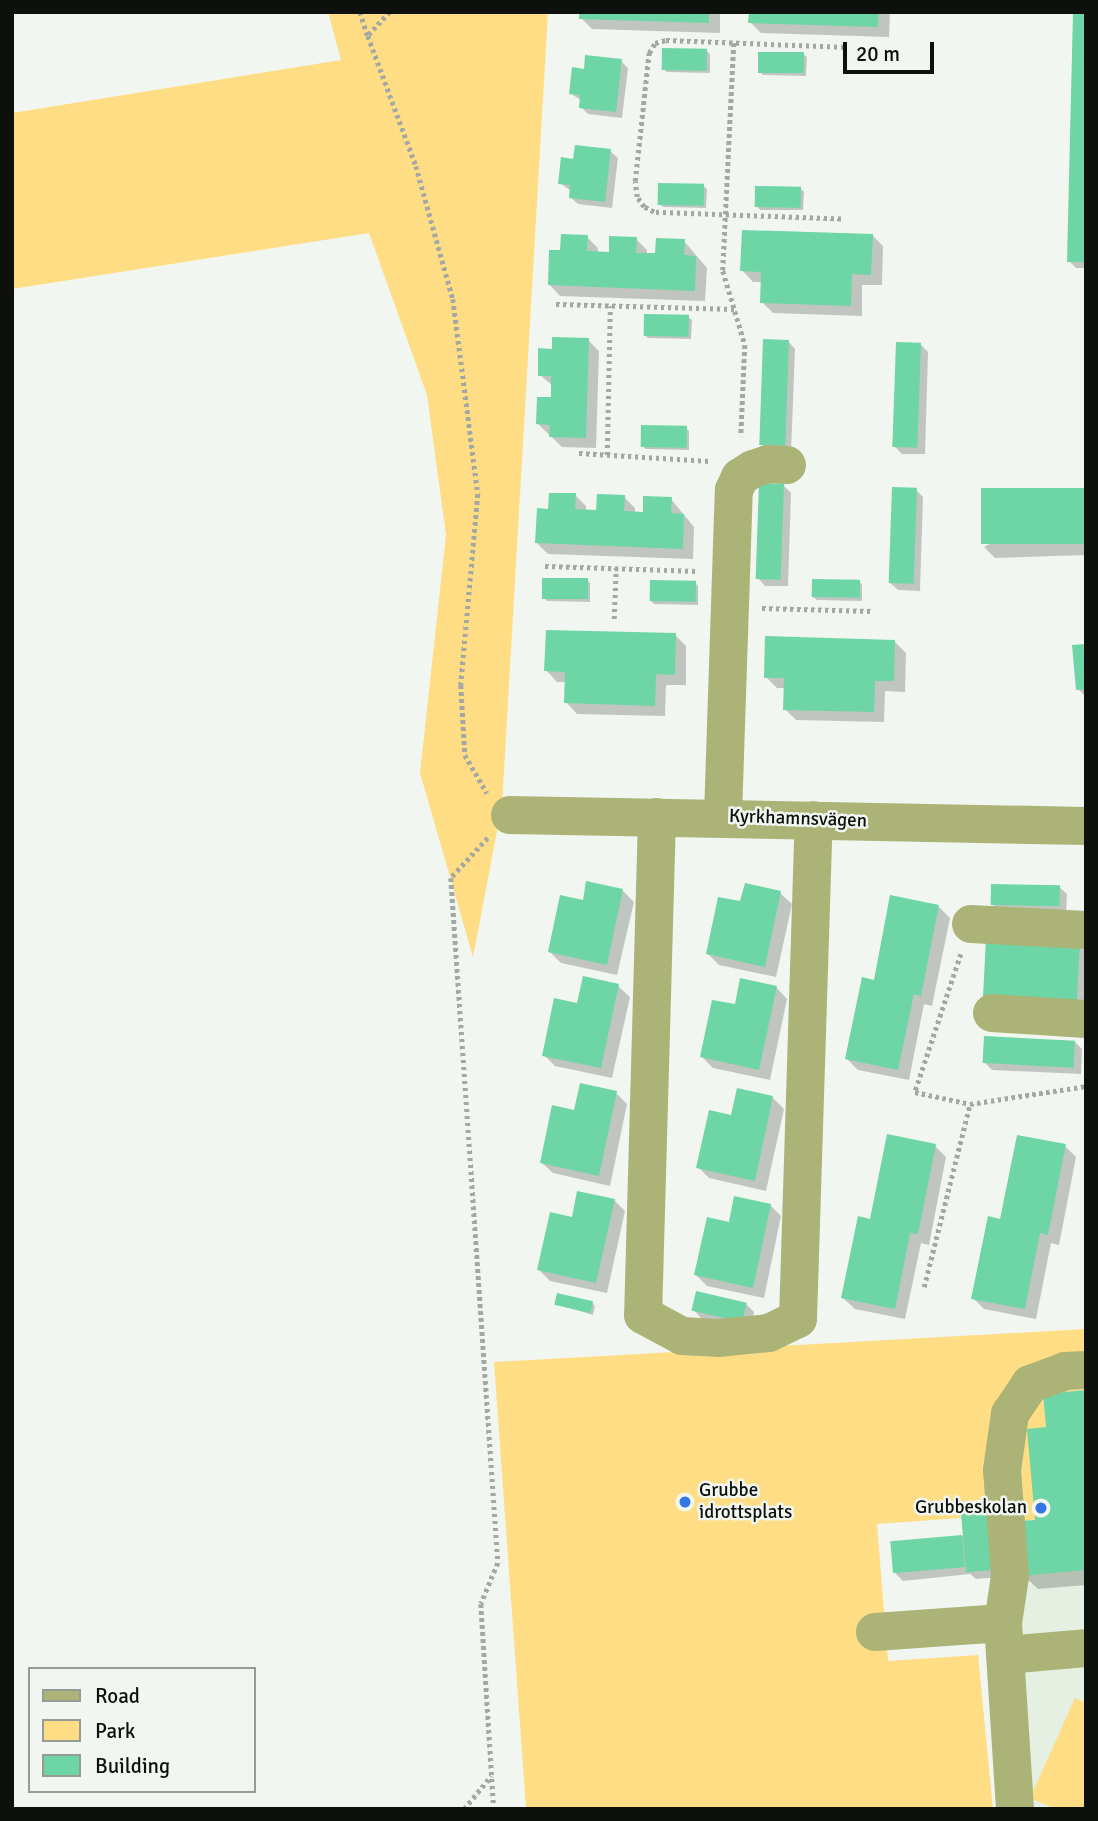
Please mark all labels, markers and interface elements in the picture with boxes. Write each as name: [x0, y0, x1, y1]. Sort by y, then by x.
scale bar: [846, 28, 937, 72]
text: 20 m: [856, 41, 900, 67]
street label: Kyrkhamnsvägen: [729, 805, 867, 833]
place label: Grubbe idrottsplats: [699, 1480, 792, 1524]
marker: Grubbe idrottsplats: [677, 1494, 693, 1510]
place label: Grubbeskolan: [915, 1497, 1027, 1519]
marker: Grubbeskolan: [1033, 1500, 1049, 1516]
legend: [28, 1667, 256, 1793]
text: Road: [95, 1683, 140, 1709]
text: Park: [95, 1718, 135, 1744]
text: Building: [95, 1753, 170, 1779]

